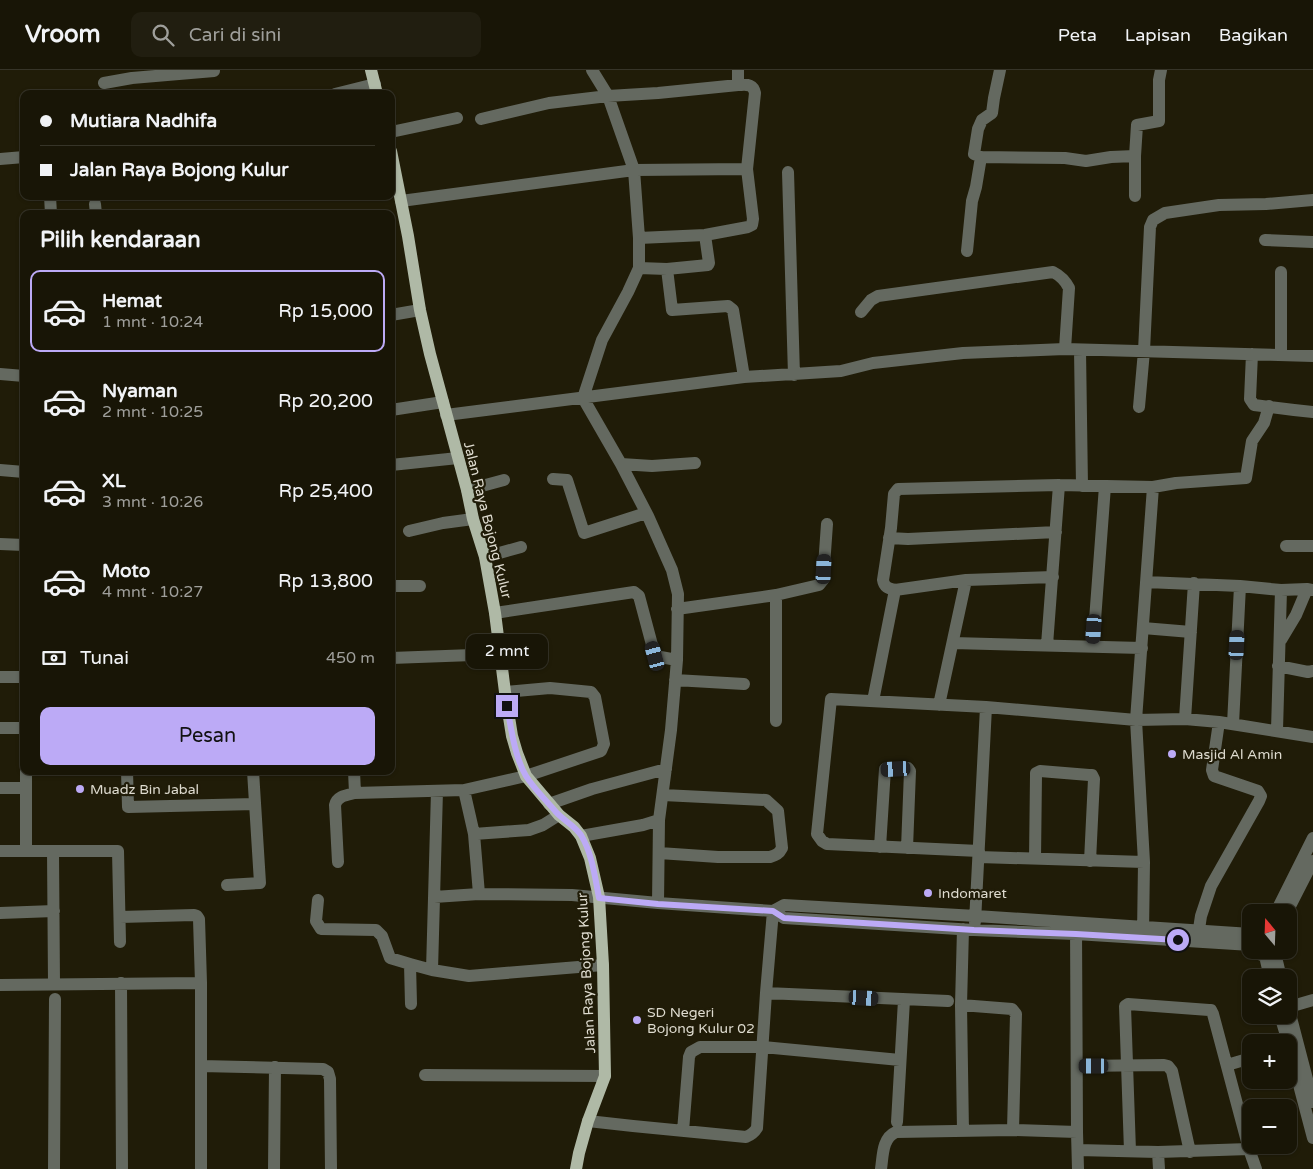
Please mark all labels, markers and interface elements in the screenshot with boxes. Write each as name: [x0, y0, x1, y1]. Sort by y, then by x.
search box: [131, 12, 481, 57]
text: Vroom: [25, 20, 101, 49]
icon: search: [149, 21, 177, 49]
text: Cari di sini: [189, 24, 281, 46]
text: Peta: [1058, 24, 1097, 46]
text: Lapisan: [1125, 24, 1191, 46]
text: Bagikan: [1219, 24, 1288, 46]
text: Mutiara Nadhifa: [70, 110, 217, 132]
text: Jalan Raya Bojong Kulur: [70, 159, 289, 181]
text: Pilih kendaraan: [40, 227, 201, 253]
icon: car: [42, 289, 87, 334]
text: Hemat: [102, 290, 162, 312]
text: Rp 15,000: [278, 300, 373, 322]
text: 1 mnt · 10:24: [102, 312, 203, 332]
icon: car: [42, 379, 87, 424]
text: Nyaman: [102, 380, 178, 402]
text: Rp 20,200: [278, 390, 373, 412]
text: 2 mnt · 10:25: [102, 402, 203, 422]
street label: Jalan Raya Bojong Kulur: [460, 440, 515, 601]
icon: car: [42, 469, 87, 514]
text: XL: [102, 470, 126, 492]
text: Rp 25,400: [279, 480, 373, 502]
text: 3 mnt · 10:26: [102, 492, 203, 512]
car: [815, 554, 832, 584]
icon: car: [42, 559, 87, 604]
text: Moto: [102, 560, 150, 582]
text: Rp 13,800: [278, 570, 373, 592]
text: 4 mnt · 10:27: [102, 582, 203, 602]
car: [1085, 614, 1102, 644]
car: [1228, 630, 1245, 660]
callout: 2 mnt: [466, 634, 548, 668]
car: [643, 640, 666, 672]
text: 2 mnt: [485, 641, 529, 661]
icon: cash: [40, 644, 68, 672]
text: Tunai: [80, 647, 129, 669]
text: 450 m: [326, 648, 375, 668]
route end: [496, 695, 518, 717]
button: Pesan: [40, 707, 375, 765]
place label: Masjid Al Amin: [1182, 746, 1282, 763]
marker: Masjid Al Amin: [1166, 748, 1178, 760]
car: [880, 761, 911, 777]
place label: Muadz Bin Jabal: [90, 781, 199, 798]
marker: Muadz Bin Jabal: [74, 783, 86, 795]
place label: Indomaret: [938, 885, 1008, 902]
marker: Indomaret: [922, 887, 934, 899]
street label: Jalan Raya Bojong Kulur: [574, 891, 599, 1054]
north arrow: [1242, 904, 1298, 959]
map controls: [1242, 904, 1297, 1154]
route start: [1167, 929, 1189, 951]
button: layers: [1242, 969, 1297, 1024]
car: [848, 990, 879, 1006]
place label: SD Negeri Bojong Kulur 02: [647, 1004, 755, 1037]
marker: SD Negeri Bojong Kulur 02: [631, 1014, 643, 1026]
button: +: [1242, 1034, 1297, 1089]
car: [1079, 1059, 1109, 1074]
button: −: [1242, 1099, 1297, 1154]

